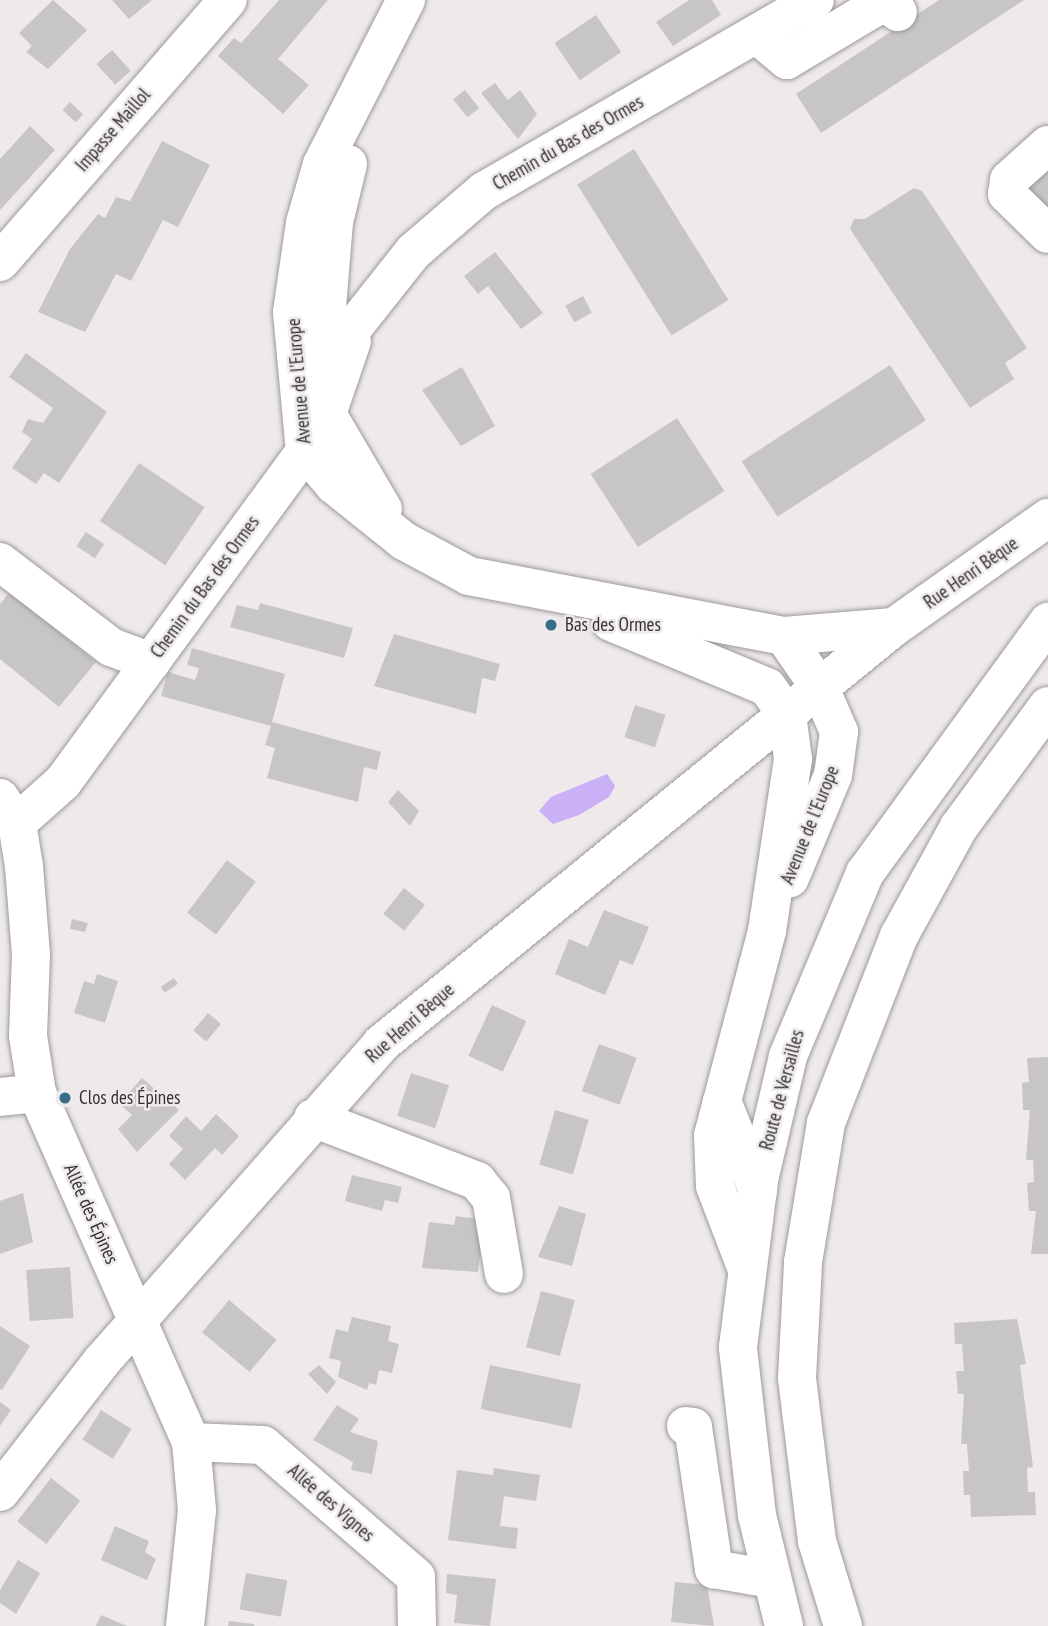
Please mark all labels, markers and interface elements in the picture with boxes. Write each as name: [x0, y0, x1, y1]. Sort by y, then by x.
street label: Impasse Maillol: [71, 84, 155, 176]
street label: Chemin du Bas des Ormes: [489, 91, 647, 195]
street label: Avenue de l'Europe: [282, 317, 316, 445]
street label: Chemin du Bas des Ormes: [146, 512, 264, 662]
street label: Rue Henri Bèque: [919, 532, 1023, 614]
place label: Bas des Ormes: [565, 614, 661, 636]
marker: Bas des Ormes: [543, 617, 559, 633]
street label: Avenue de l'Europe: [776, 762, 844, 888]
street label: Rue Henri Bèque: [361, 978, 459, 1068]
street label: Route de Versailles: [755, 1027, 809, 1153]
place label: Clos des Épines: [79, 1087, 180, 1109]
marker: Clos des Épines: [57, 1090, 73, 1106]
street label: Allée des Épines: [59, 1160, 123, 1268]
street label: Allée des Vignes: [283, 1459, 379, 1547]

